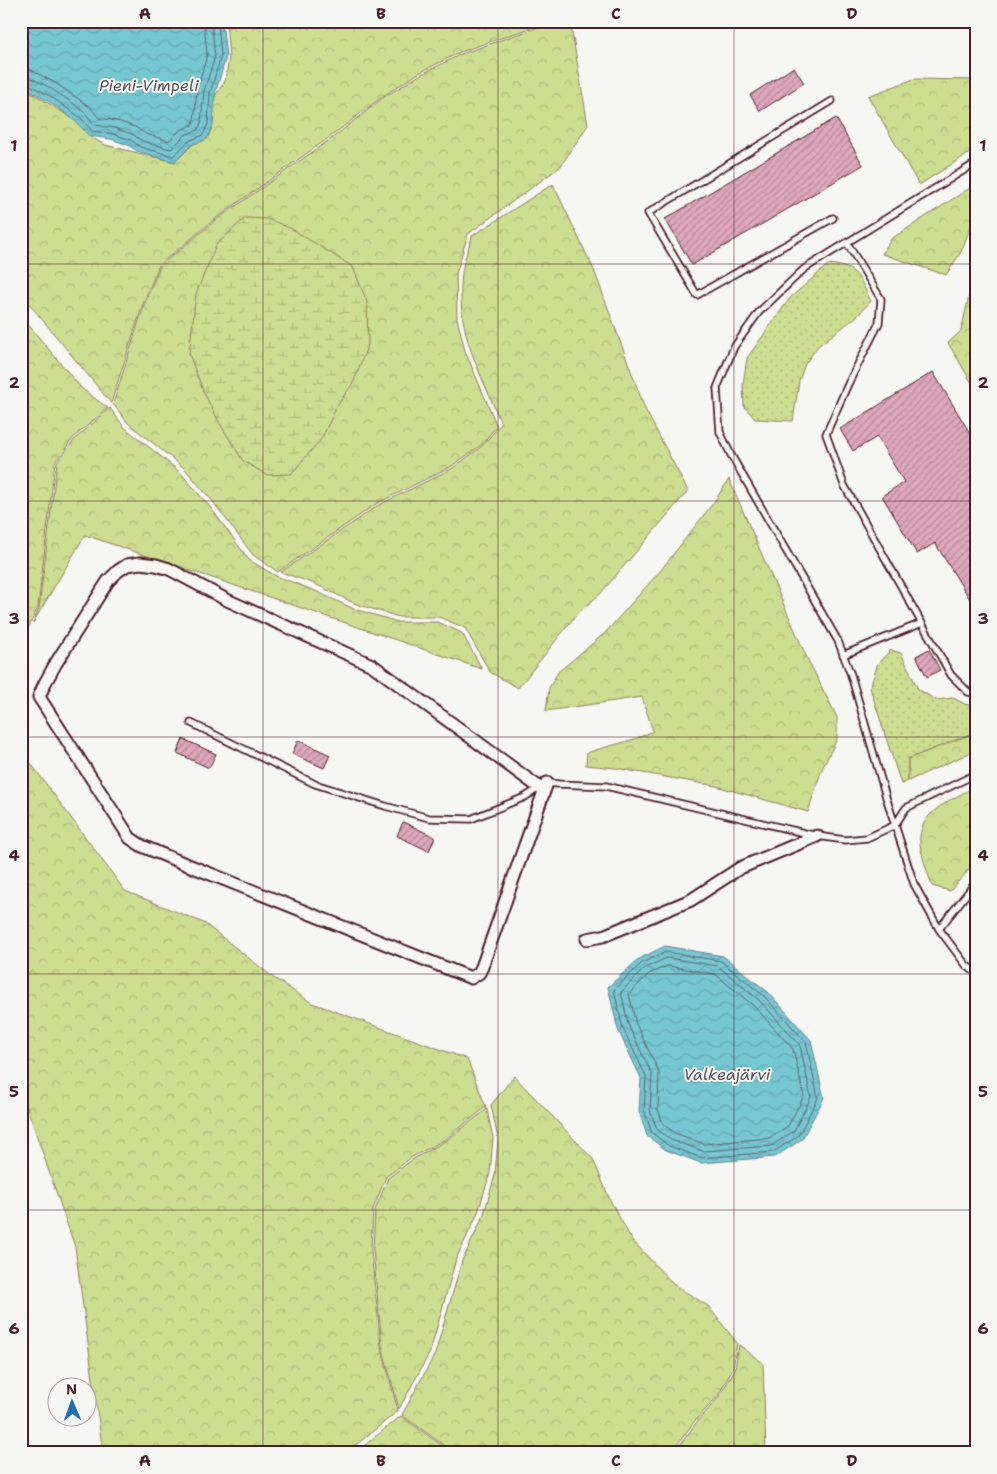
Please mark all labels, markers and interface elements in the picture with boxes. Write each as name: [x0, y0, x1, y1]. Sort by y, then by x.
text: A: [139, 3, 151, 24]
text: B: [376, 3, 386, 24]
text: C: [611, 3, 621, 24]
text: D: [846, 3, 858, 24]
water label: Pieni-Vimpeli: [99, 75, 199, 96]
text: 1: [10, 135, 18, 156]
text: 1: [979, 135, 987, 156]
text: 2: [8, 372, 20, 393]
text: 2: [977, 372, 989, 393]
text: 3: [8, 608, 20, 629]
text: 3: [977, 608, 989, 629]
text: 4: [8, 845, 20, 866]
text: 4: [977, 845, 989, 866]
water label: Valkeajärvi: [684, 1064, 771, 1085]
text: 5: [9, 1081, 19, 1102]
text: 5: [978, 1081, 988, 1102]
text: 6: [8, 1318, 20, 1339]
text: 6: [977, 1318, 989, 1339]
north arrow: [48, 1376, 98, 1426]
text: N: [66, 1380, 77, 1398]
text: A: [139, 1450, 151, 1471]
text: B: [376, 1450, 386, 1471]
text: C: [611, 1450, 621, 1471]
text: D: [846, 1450, 858, 1471]

